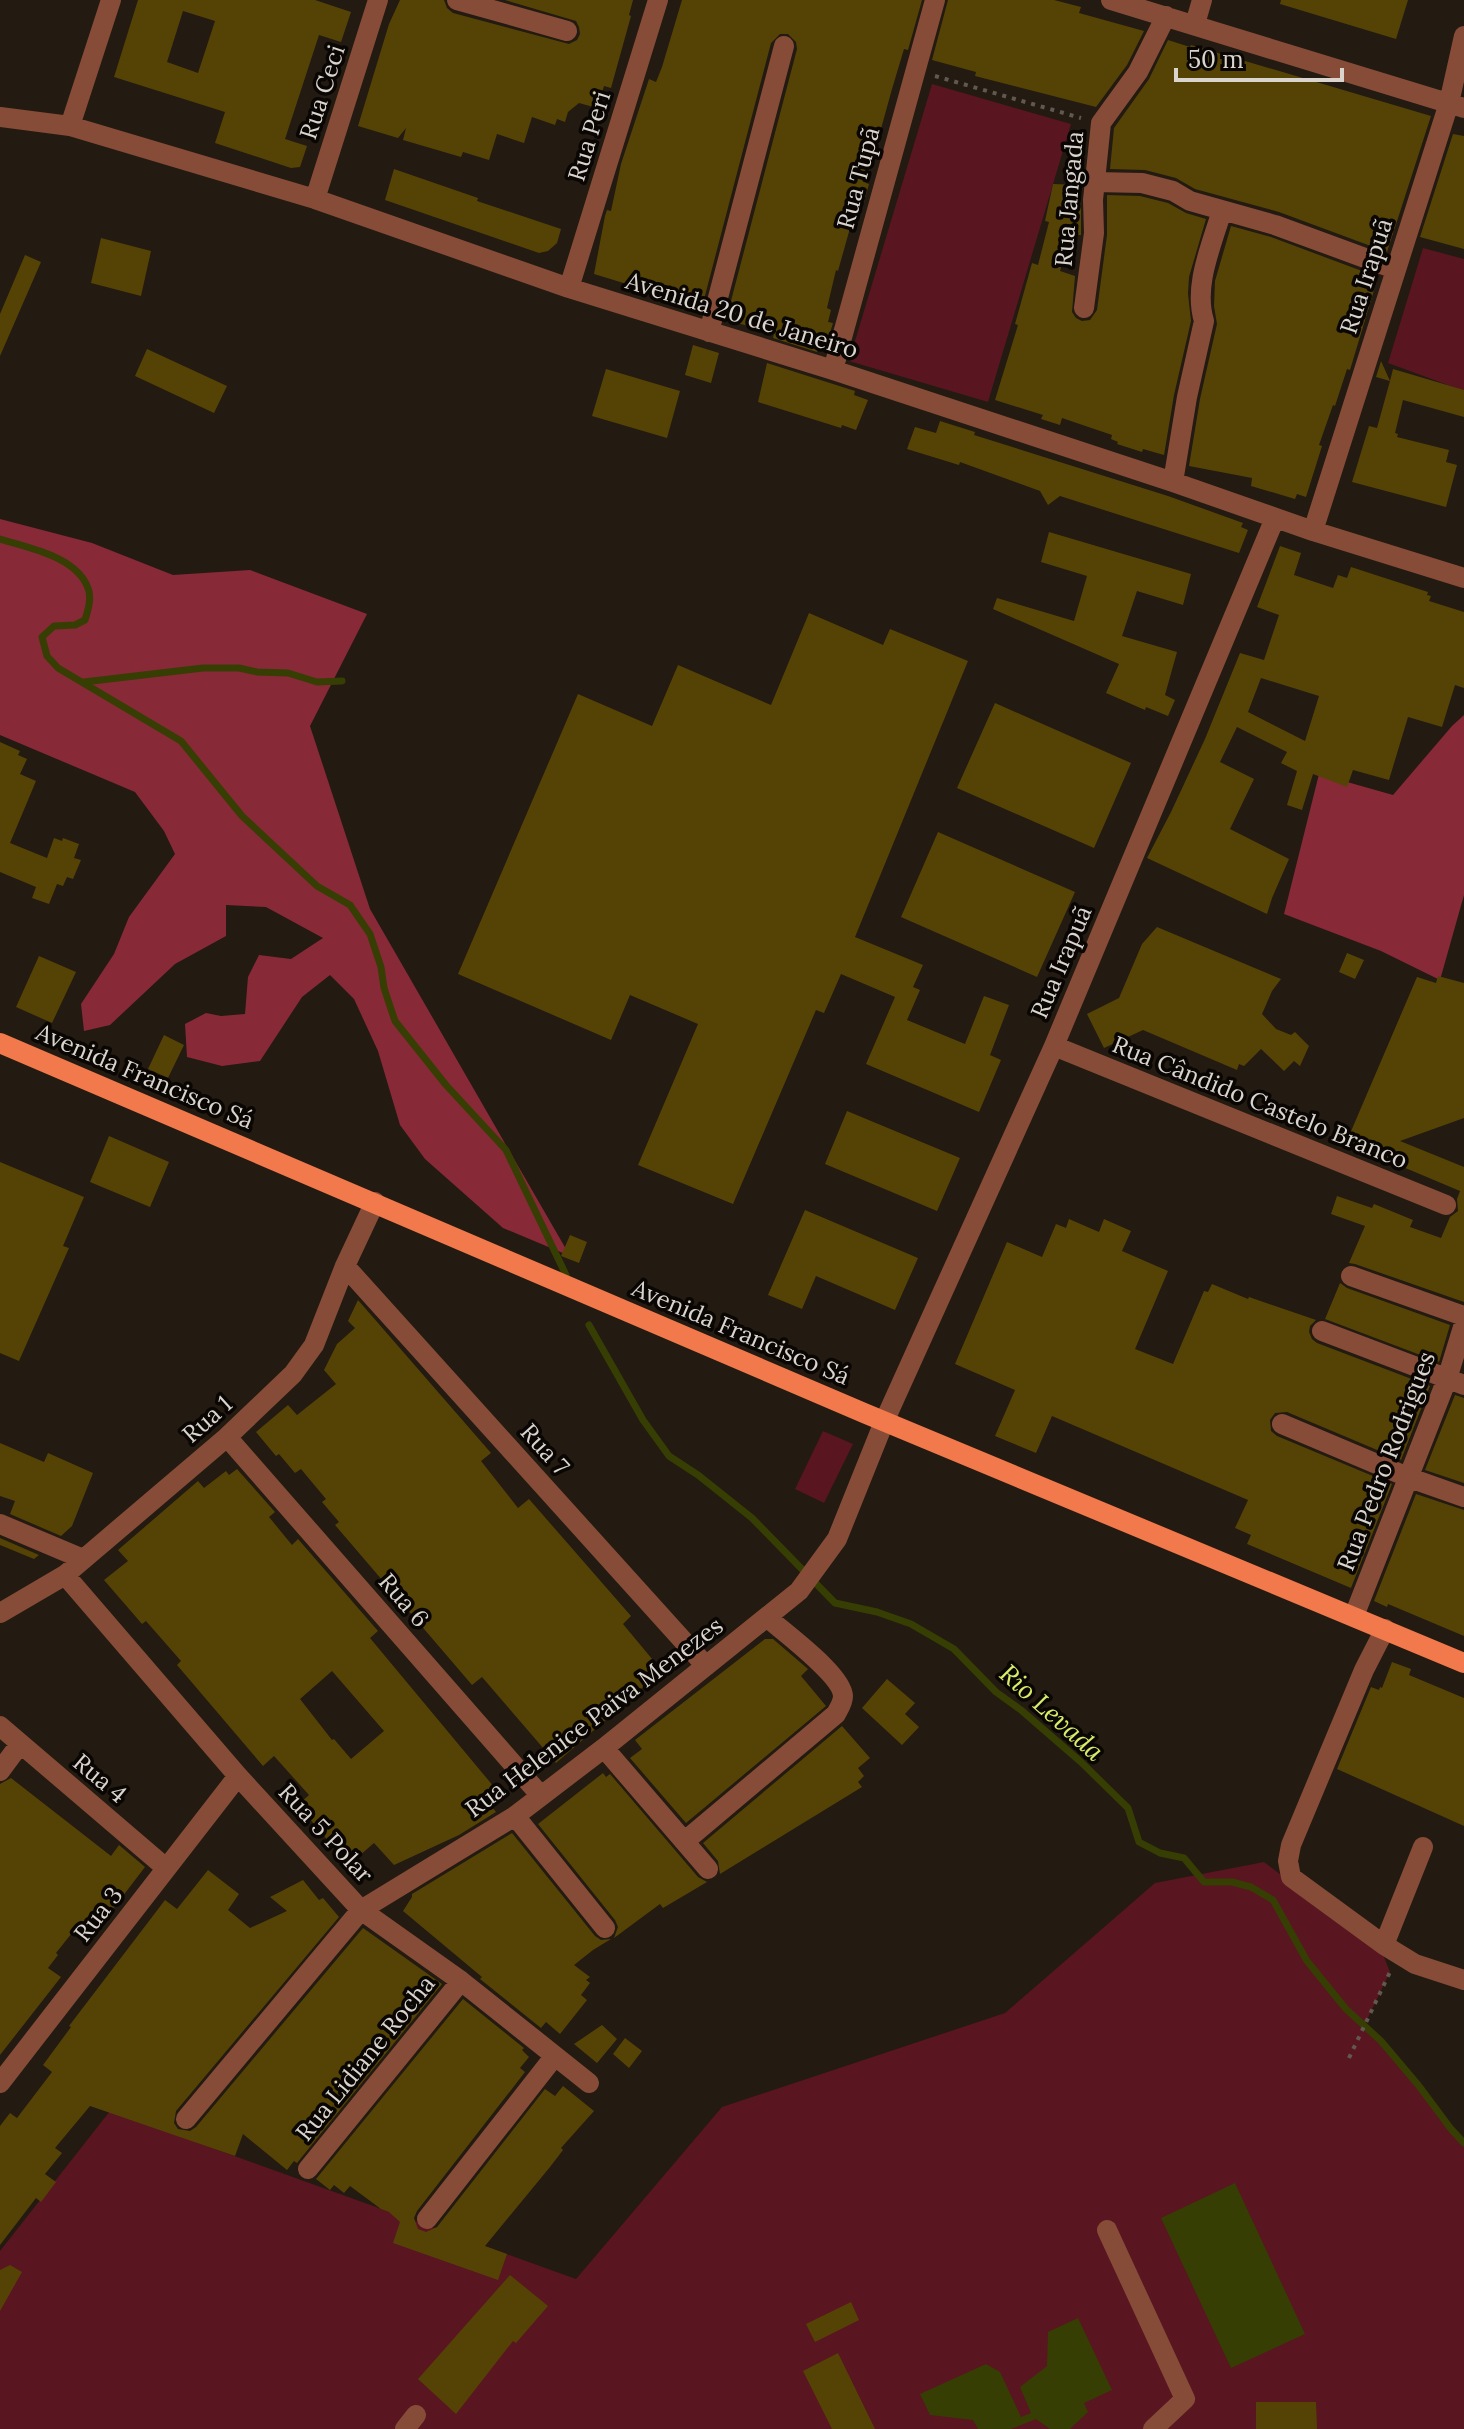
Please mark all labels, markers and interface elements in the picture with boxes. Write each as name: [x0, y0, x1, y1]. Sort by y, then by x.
scale bar: [1176, 32, 1342, 82]
street label: Rua Ceci: [292, 41, 352, 143]
text: 50 m: [1188, 44, 1244, 75]
street label: Rua Peri: [561, 87, 617, 185]
street label: Rua Tupã: [830, 124, 886, 232]
street label: Rua Jangada: [1048, 130, 1090, 268]
street label: Rua Irapuã: [1333, 214, 1399, 338]
street label: Avenida 20 de Janeiro: [621, 265, 862, 365]
street label: Rua Irapuã: [1023, 901, 1099, 1023]
street label: Avenida Francisco Sá: [30, 1016, 259, 1136]
street label: Rua Cândido Castelo Branco: [1108, 1029, 1412, 1175]
street label: Avenida Francisco Sá: [626, 1272, 855, 1392]
street label: Rua Pedro Rodrigues: [1330, 1347, 1442, 1575]
street label: Rua 1: [176, 1388, 238, 1450]
street label: Rua 7: [514, 1417, 576, 1481]
street label: Rua 6: [372, 1566, 436, 1634]
street label: Rua Helenice Paiva Menezes: [459, 1610, 729, 1824]
water label: Rio Levada: [993, 1657, 1112, 1768]
street label: Rua 4: [67, 1746, 133, 1810]
street label: Rua 5 Polar: [272, 1777, 380, 1890]
street label: Rua 3: [67, 1880, 129, 1948]
street label: Rua Lidiane Rocha: [289, 1969, 441, 2147]

